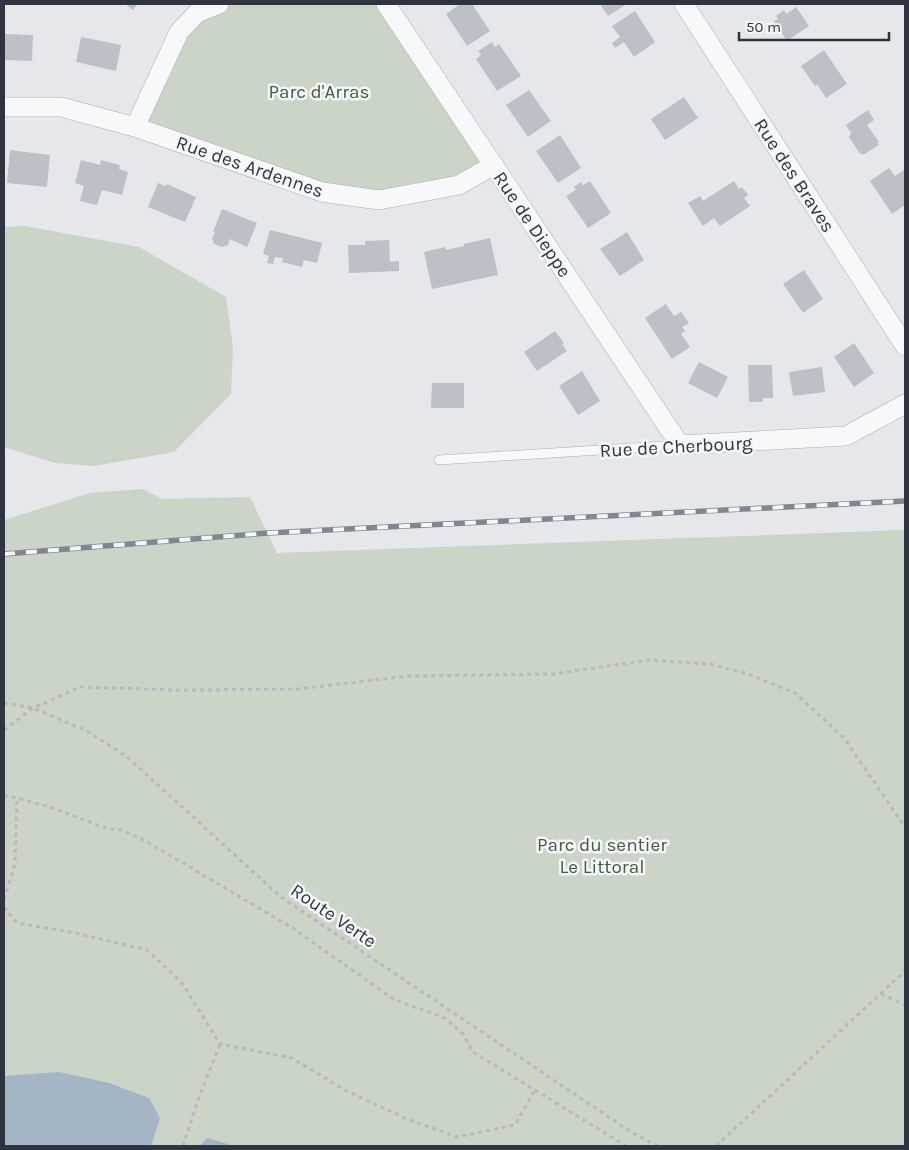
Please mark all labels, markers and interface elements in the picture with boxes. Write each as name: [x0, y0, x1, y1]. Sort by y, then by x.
scale bar: [739, 10, 889, 42]
text: 50 m: [746, 18, 781, 36]
park label: Parc d'Arras: [268, 81, 370, 103]
street label: Rue des Braves: [749, 114, 839, 237]
street label: Rue des Ardennes: [173, 131, 326, 202]
street label: Rue de Dieppe: [489, 167, 576, 282]
street label: Rue de Cherbourg: [599, 432, 753, 462]
park label: Parc du sentier Le Littoral: [537, 834, 667, 878]
street label: Route Verte: [286, 879, 380, 953]

